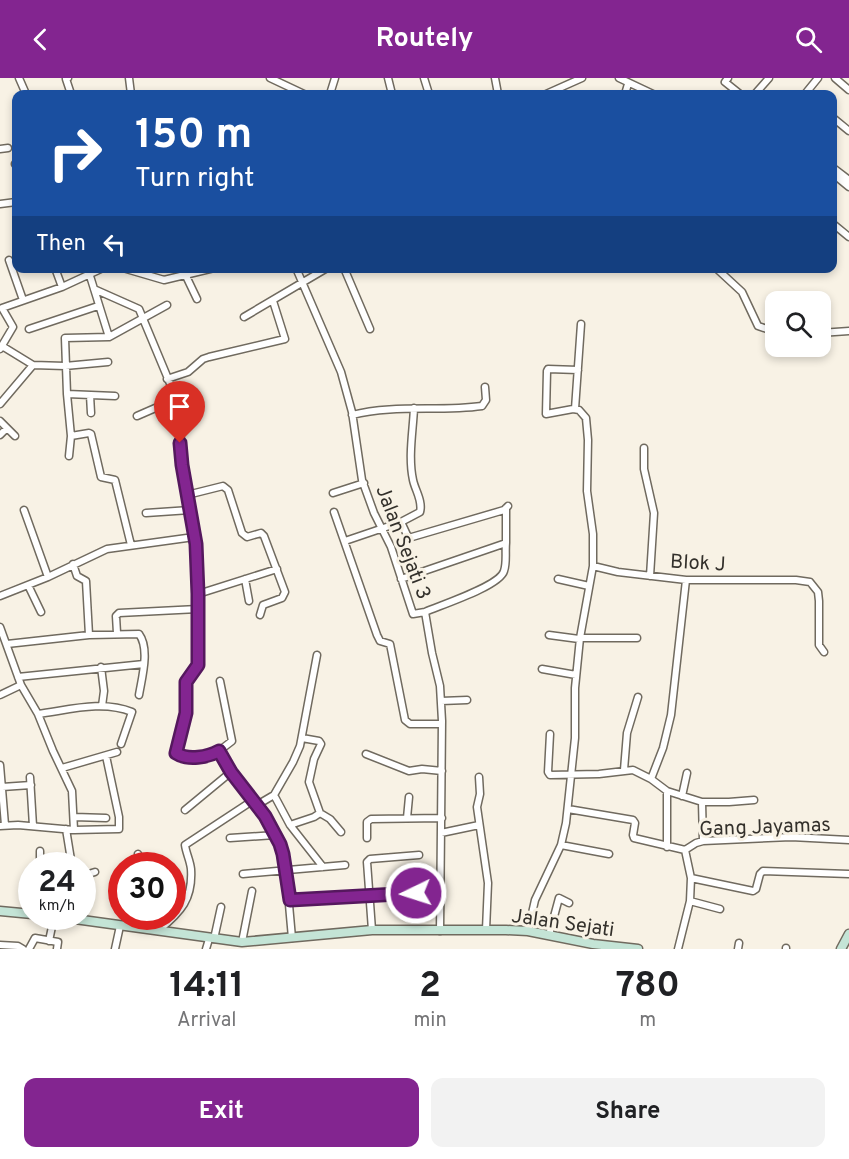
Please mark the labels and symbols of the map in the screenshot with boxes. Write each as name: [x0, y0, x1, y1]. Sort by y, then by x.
pin: [154, 381, 205, 443]
street label: Jalan Sejati 3: [368, 482, 436, 603]
street label: Blok J: [669, 550, 726, 578]
street label: Gang Jayamas: [699, 813, 831, 843]
speed limit sign: 30: [108, 852, 186, 930]
position arrow: [384, 861, 448, 925]
street label: Jalan Sejati: [510, 904, 616, 944]

